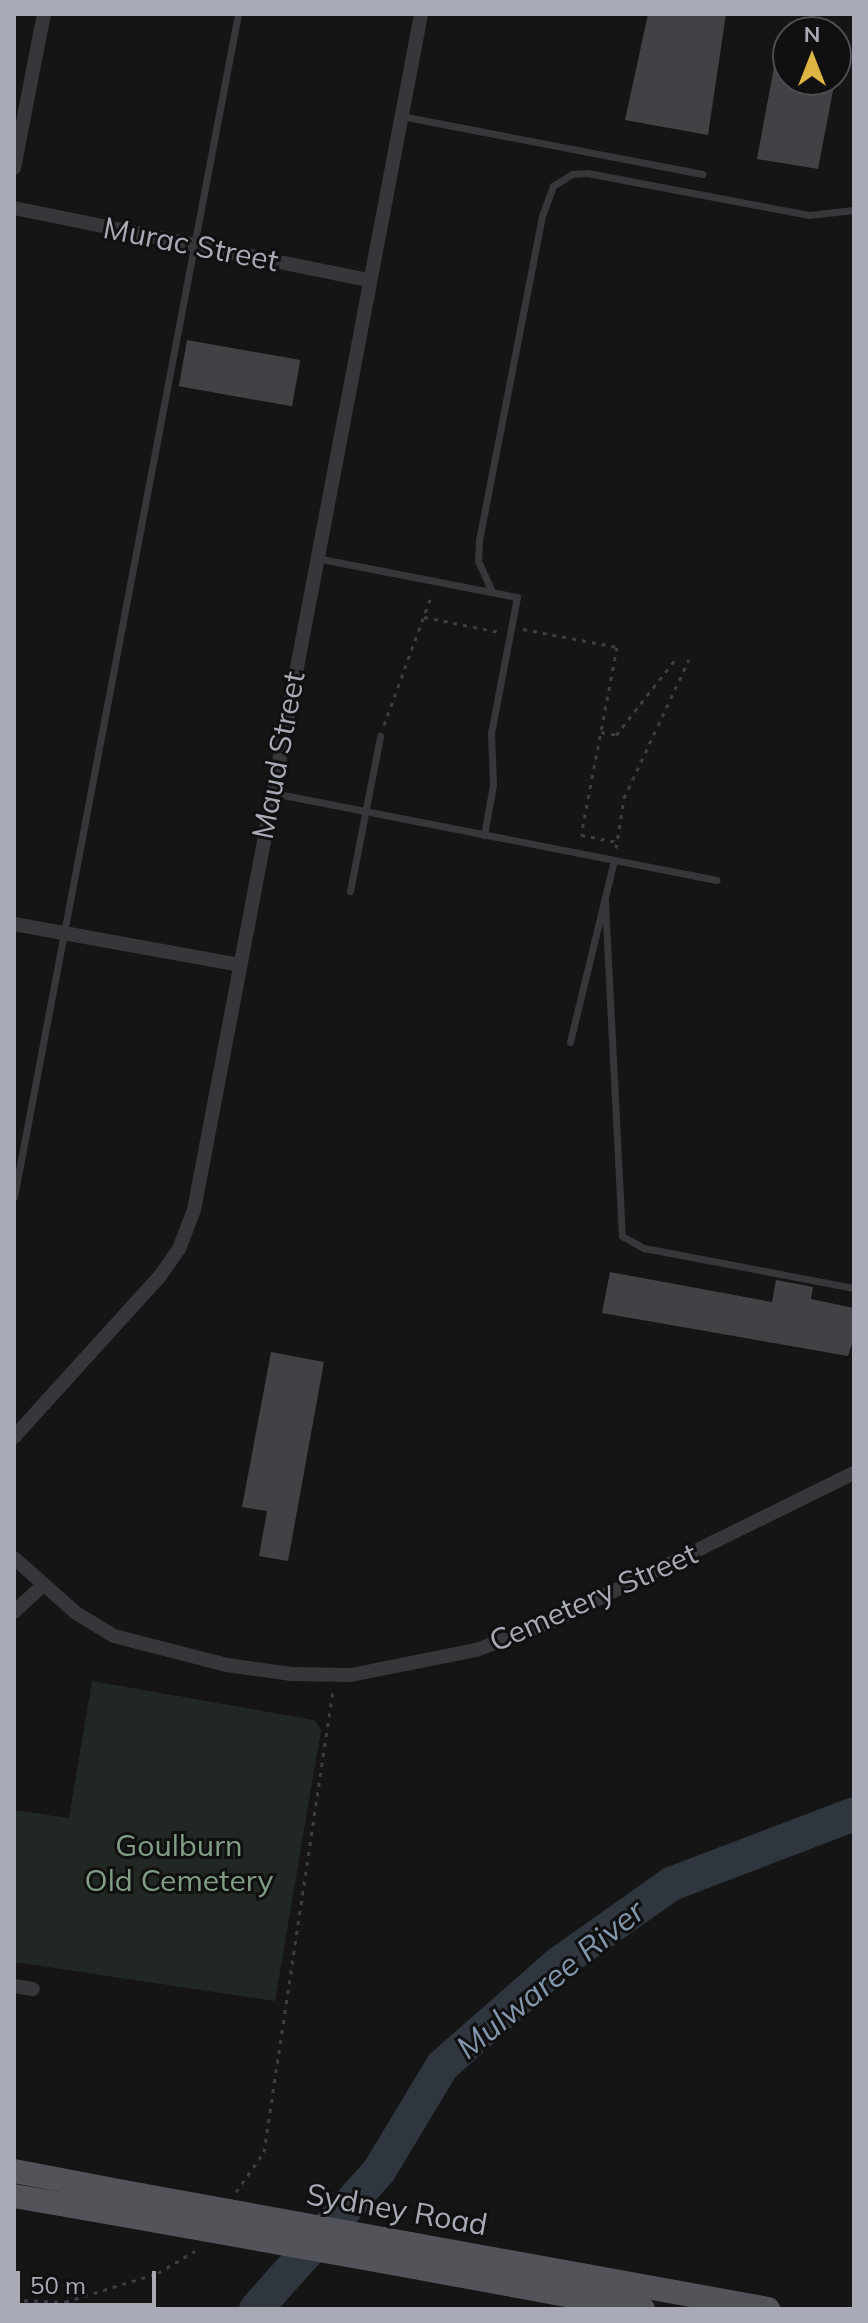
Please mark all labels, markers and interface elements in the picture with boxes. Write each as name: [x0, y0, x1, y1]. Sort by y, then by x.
north arrow: [772, 16, 852, 96]
text: N: [804, 20, 820, 48]
street label: Murac Street: [100, 209, 282, 279]
street label: Maud Street: [244, 668, 312, 842]
street label: Cemetery Street: [484, 1535, 702, 1659]
park label: Goulburn Old Cemetery: [85, 1827, 273, 1898]
water label: Mulwaree River: [448, 1892, 652, 2066]
street label: Sydney Road: [304, 2175, 490, 2243]
scale bar: [20, 2255, 160, 2305]
text: 50 m: [30, 2270, 86, 2300]

